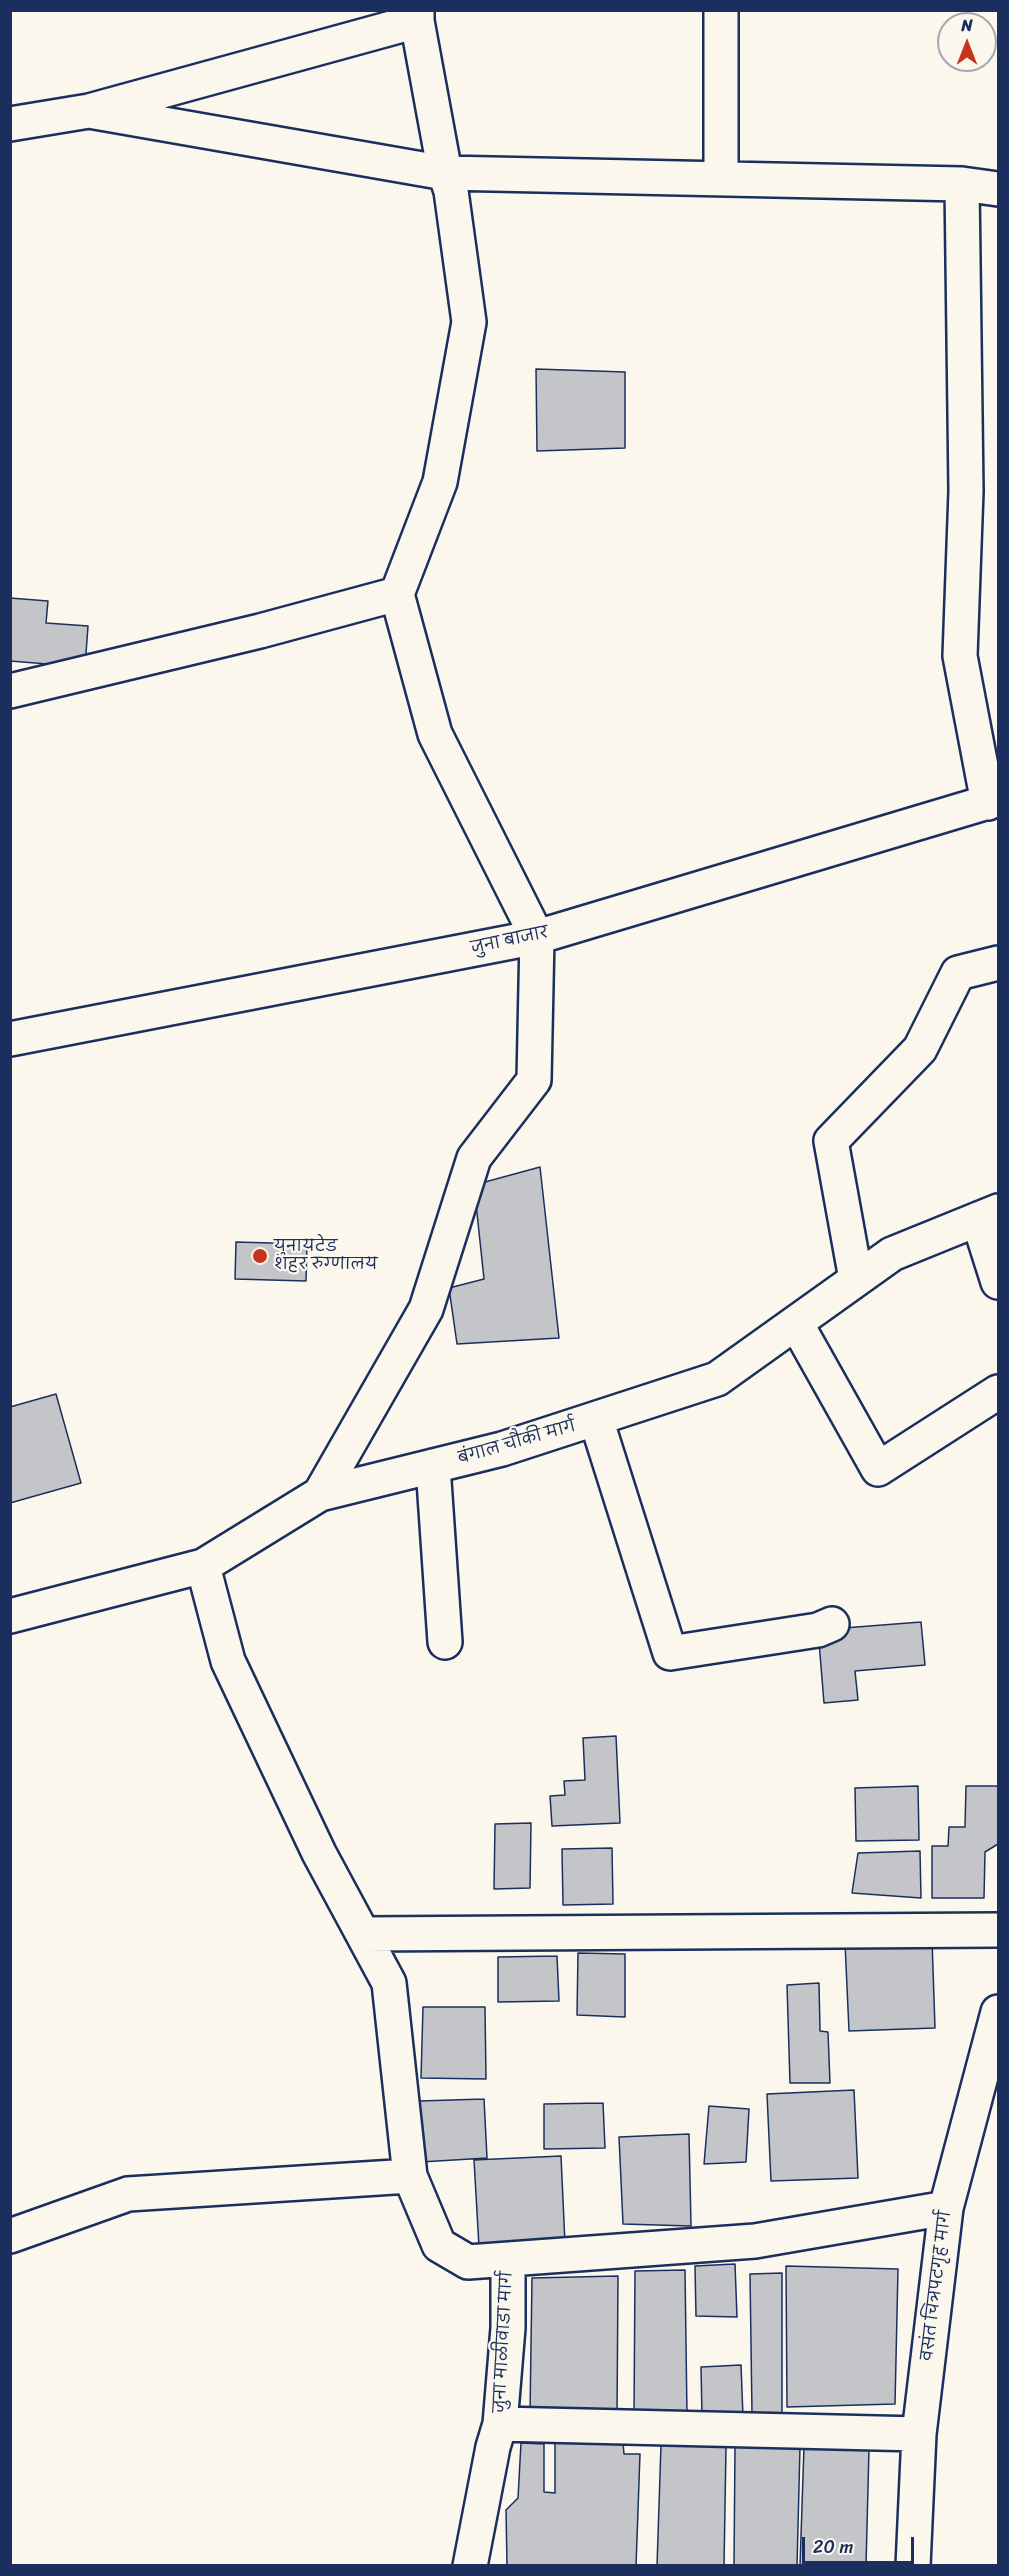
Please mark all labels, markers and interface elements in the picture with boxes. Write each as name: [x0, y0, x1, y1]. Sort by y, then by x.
text: N: [961, 11, 973, 40]
north arrow: [937, 12, 997, 72]
street label: जुना बाजार: [470, 923, 550, 959]
place label: युनायटेड शहर रुग्णालय: [274, 1237, 378, 1275]
marker: युनायटेड शहर रुग्णालय: [251, 1247, 269, 1265]
street label: बंगाल चौकी मार्ग: [456, 1417, 578, 1469]
street label: वसंत चित्रपटगृह मार्ग: [918, 2210, 956, 2362]
street label: जुना माळीवाडा मार्ग: [491, 2271, 517, 2413]
scale bar: [805, 2525, 918, 2563]
text: 20 m: [813, 2531, 853, 2563]

